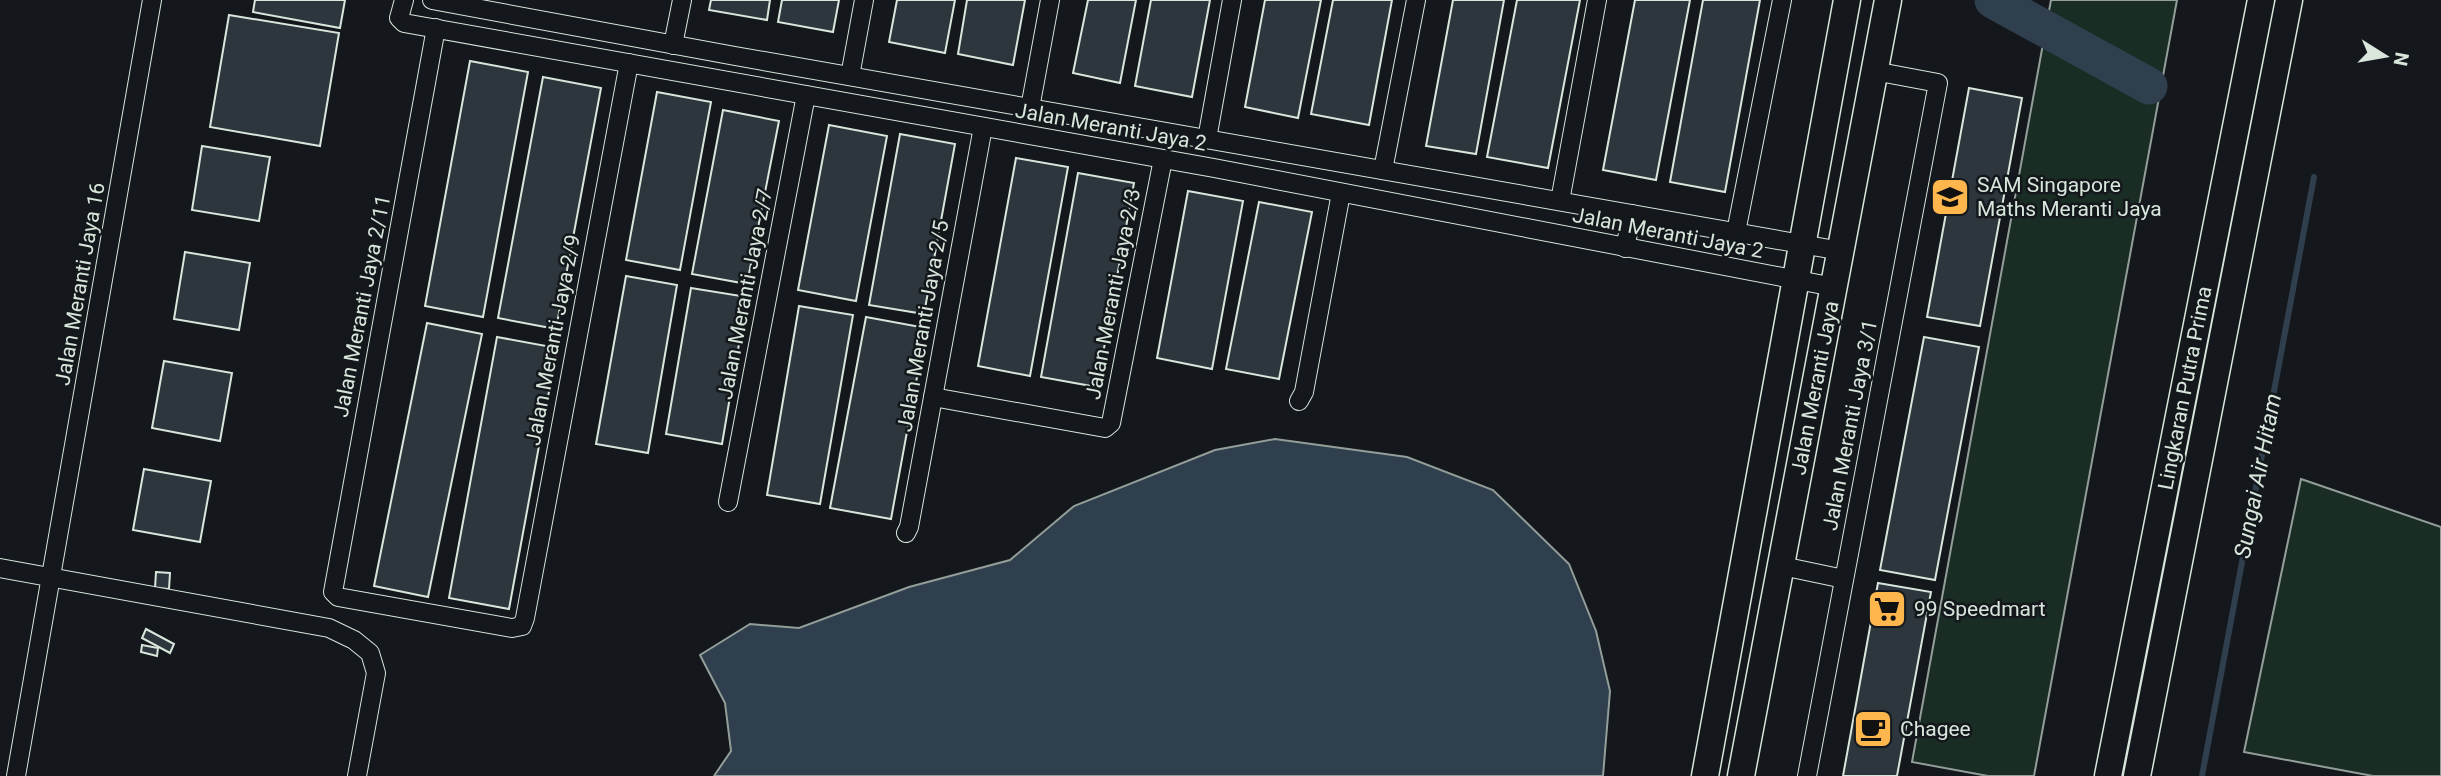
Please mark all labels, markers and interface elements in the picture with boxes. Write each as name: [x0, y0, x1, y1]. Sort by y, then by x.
north arrow: [2350, 21, 2420, 91]
text: N: [2389, 50, 2414, 68]
street label: Jalan Meranti Jaya 2: [1013, 98, 1209, 156]
place label: SAM Singapore Maths Meranti Jaya: [1977, 173, 2162, 221]
school or university icon: SAM Singapore Maths Meranti Jaya: [1929, 176, 1971, 218]
street label: Jalan Meranti Jaya 16: [50, 181, 110, 387]
street label: Jalan Meranti Jaya 2/7: [713, 187, 777, 401]
street label: Jalan Meranti Jaya 2/3: [1081, 187, 1145, 401]
street label: Jalan Meranti Jaya 2/11: [329, 193, 395, 419]
street label: Jalan Meranti Jaya 2: [1571, 203, 1766, 263]
street label: Jalan Meranti Jaya 2/5: [893, 218, 953, 434]
street label: Jalan Meranti Jaya 2/9: [521, 233, 585, 447]
street label: Lingkaran Putra Prima: [2153, 284, 2217, 492]
street label: Jalan Meranti Jaya: [1786, 299, 1844, 477]
street label: Jalan Meranti Jaya 3/1: [1818, 318, 1882, 532]
water label: Sungai Air Hitam: [2229, 391, 2287, 561]
supermarket icon: 99 Speedmart: [1866, 588, 1908, 630]
place label: 99 Speedmart: [1914, 597, 2046, 621]
cafe icon: Chagee: [1852, 708, 1894, 750]
place label: Chagee: [1900, 717, 1971, 741]

